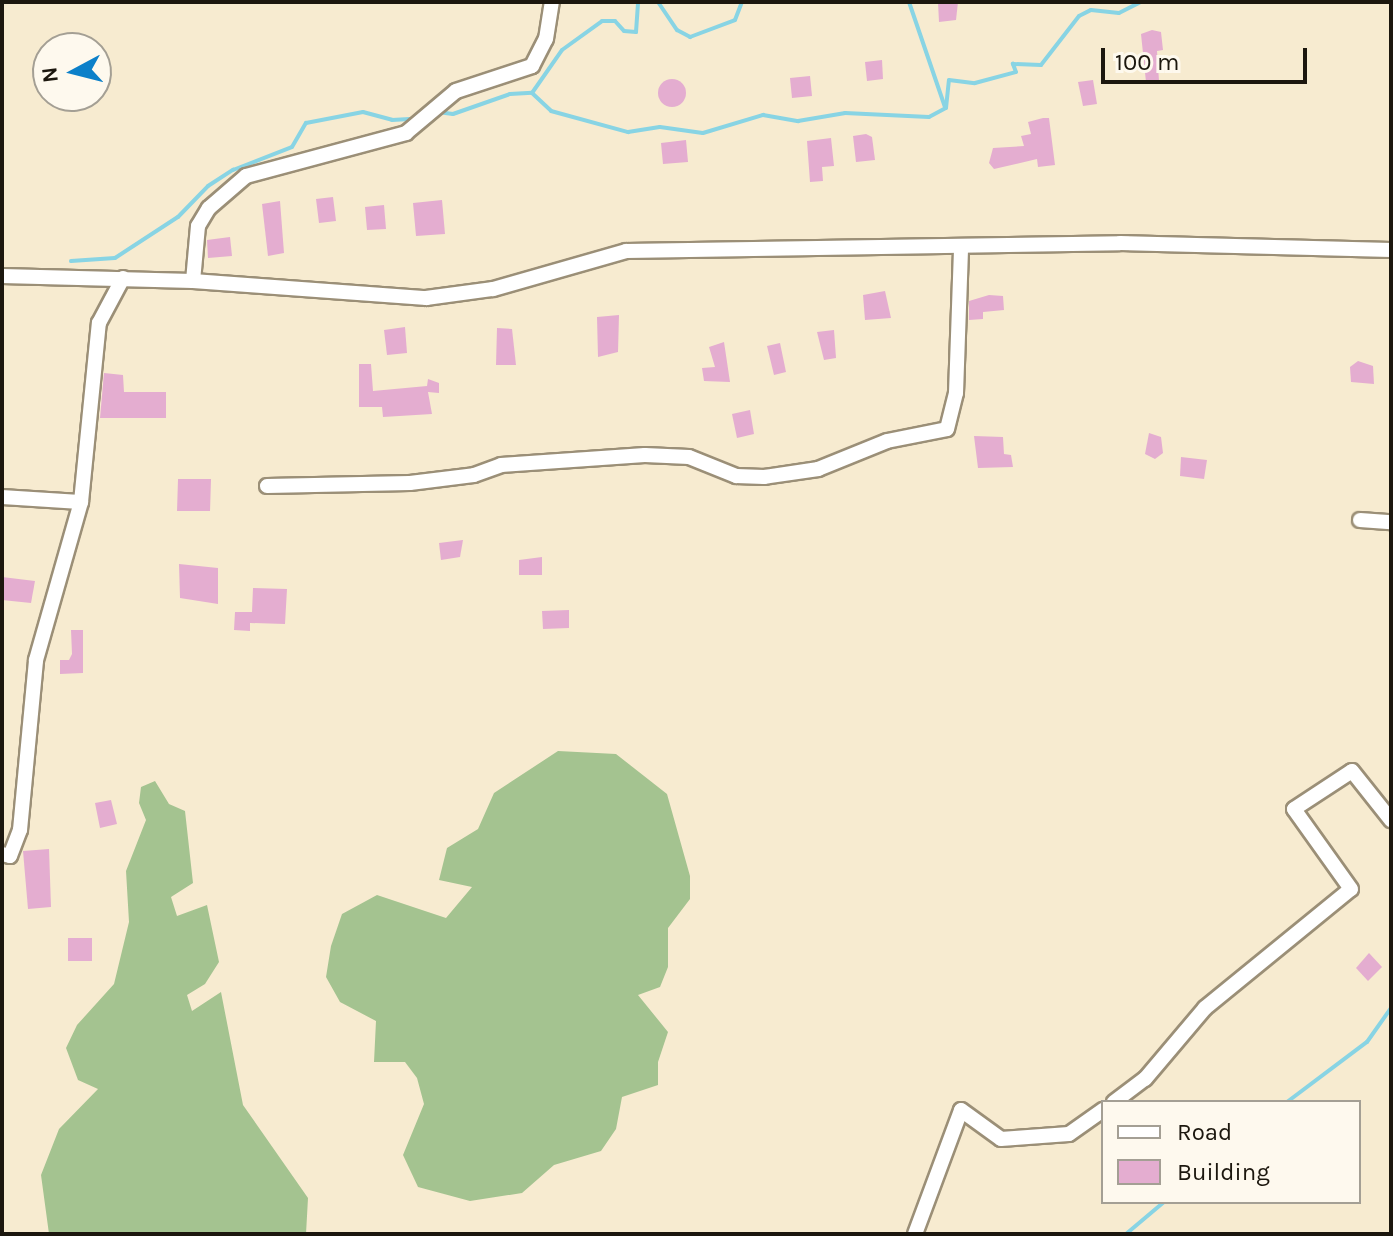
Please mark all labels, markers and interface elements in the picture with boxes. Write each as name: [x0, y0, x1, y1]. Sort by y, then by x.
north arrow: [32, 32, 112, 112]
scale bar: [1105, 32, 1311, 82]
text: 100 m: [1115, 48, 1180, 76]
text: N: [36, 65, 64, 84]
legend: [1101, 1100, 1361, 1204]
text: Road: [1177, 1118, 1232, 1146]
text: Building: [1177, 1158, 1270, 1186]

